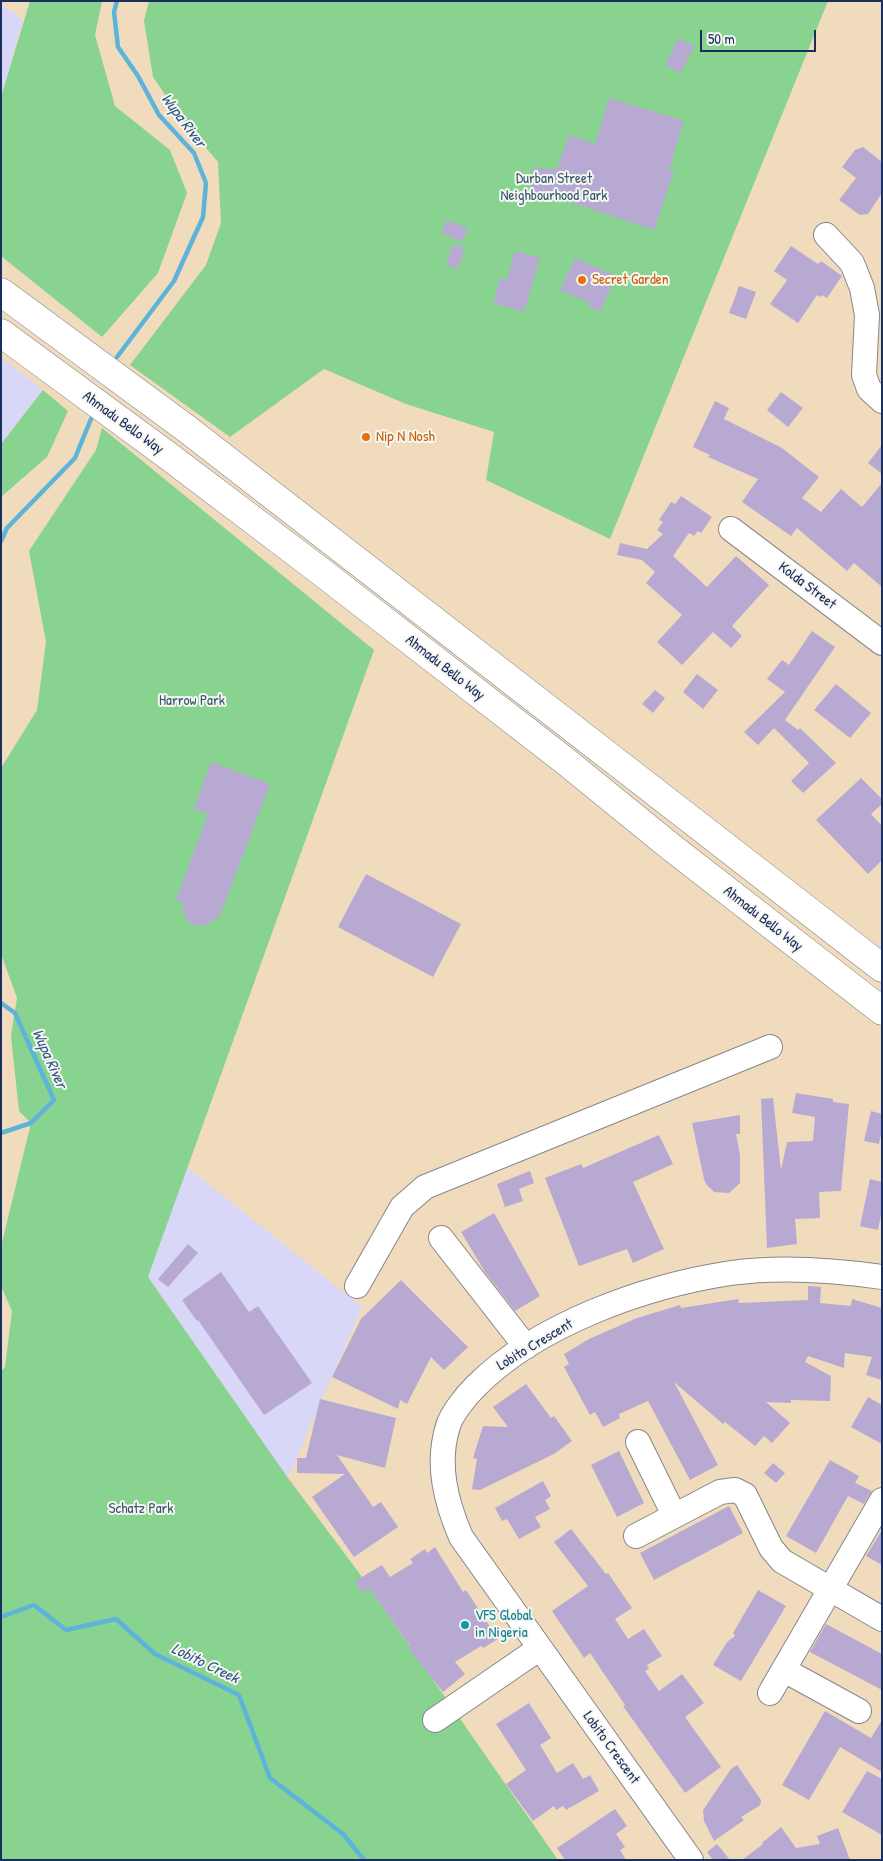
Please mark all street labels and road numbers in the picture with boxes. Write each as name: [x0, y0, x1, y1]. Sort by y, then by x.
street label: Ahmadu Bello Way: [79, 388, 167, 458]
street label: Kolda Street: [774, 558, 840, 614]
street label: Ahmadu Bello Way: [402, 631, 488, 705]
street label: Ahmadu Bello Way: [720, 882, 806, 956]
street label: Lobito Crescent: [494, 1315, 576, 1375]
street label: Lobito Crescent: [579, 1708, 643, 1788]

